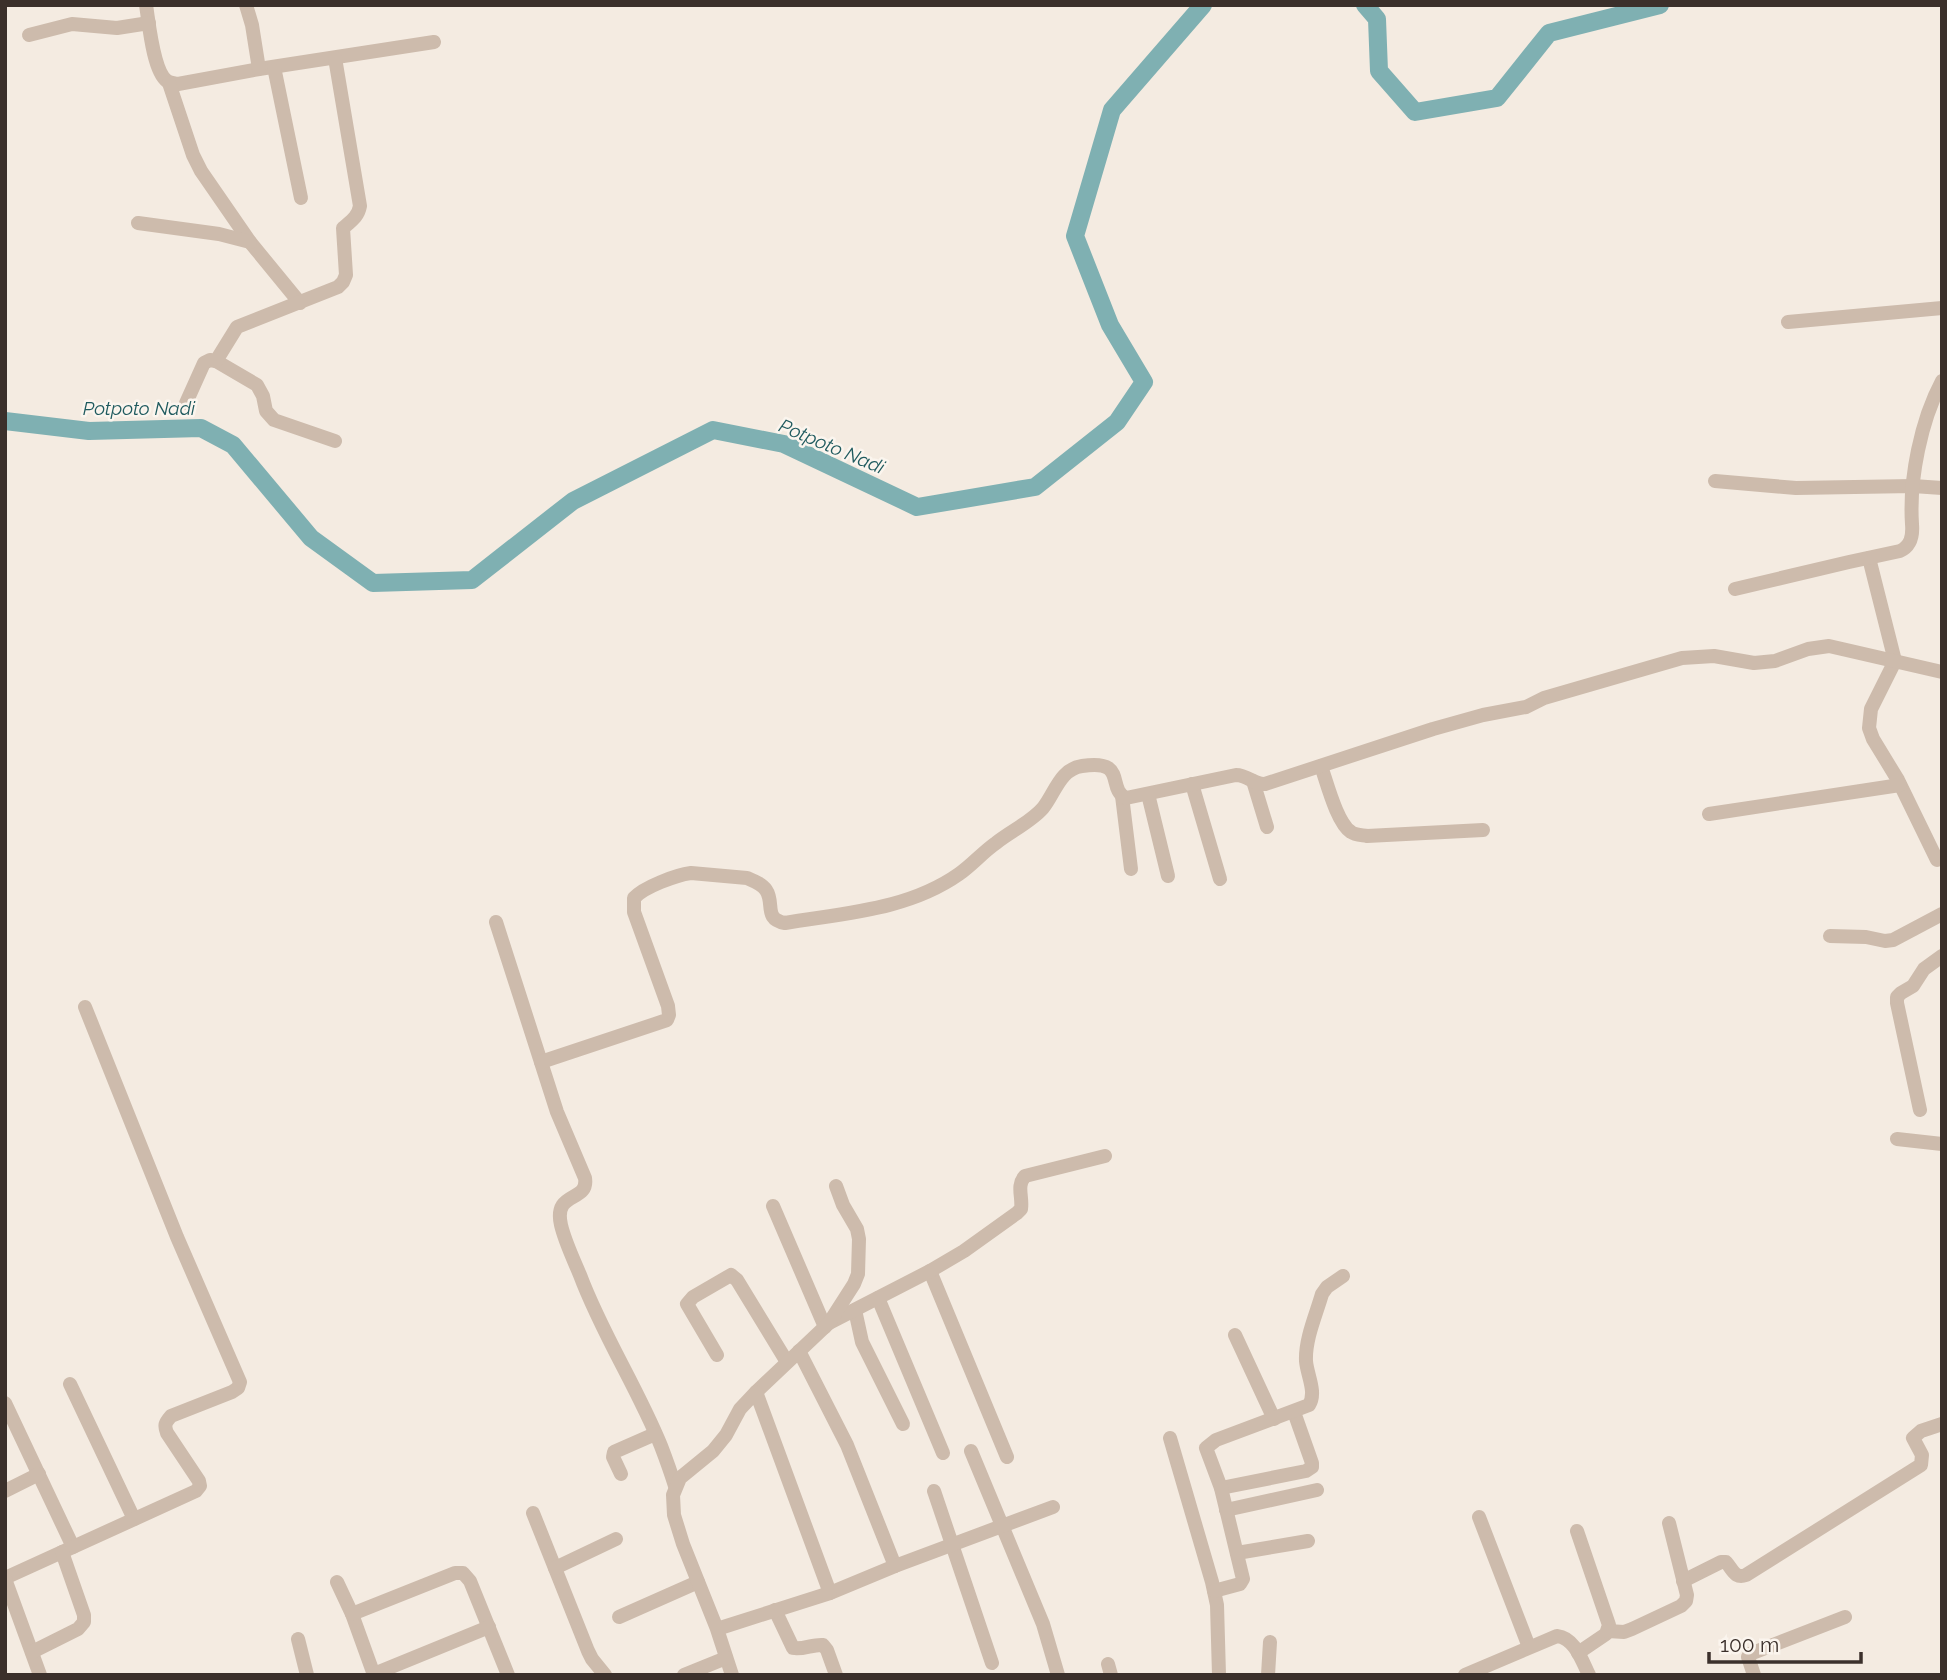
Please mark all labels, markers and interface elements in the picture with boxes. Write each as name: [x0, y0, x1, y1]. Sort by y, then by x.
water label: Potpoto Nadi: [83, 397, 196, 419]
water label: Potpoto Nadi: [776, 414, 889, 478]
scale bar: [1709, 1620, 1861, 1664]
text: 100 m: [1720, 1632, 1779, 1657]

